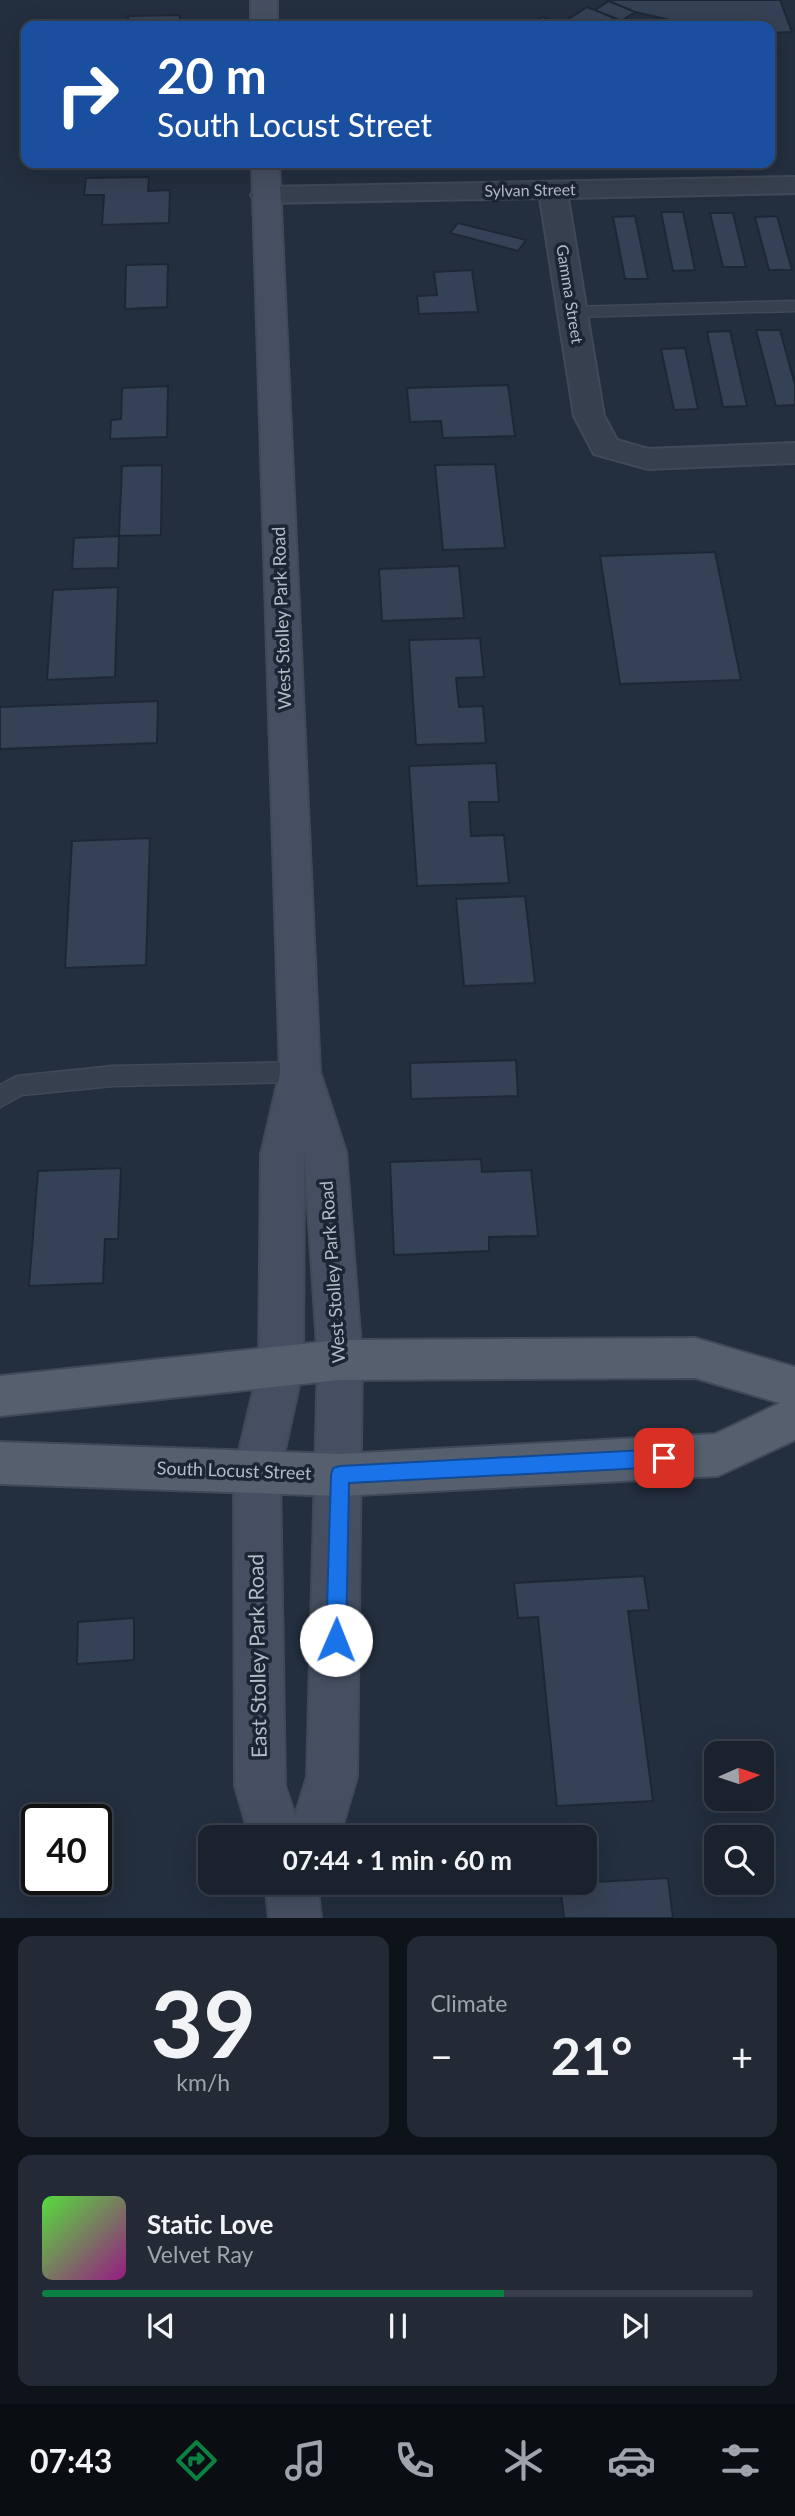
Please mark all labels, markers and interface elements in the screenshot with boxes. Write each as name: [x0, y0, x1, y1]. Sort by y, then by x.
text: 20 m: [157, 46, 267, 104]
icon: right: [42, 49, 133, 140]
text: South Locust Street: [157, 105, 432, 144]
street label: Sylvan Street: [484, 179, 576, 200]
street label: Gamma Street: [553, 243, 588, 345]
street label: West Stolley Park Road: [267, 526, 295, 710]
street label: West Stolley Park Road: [315, 1180, 349, 1364]
pin: [634, 1428, 694, 1488]
icon: arrive: [645, 1439, 683, 1477]
street label: South Locust Street: [156, 1456, 312, 1484]
street label: East Stolley Park Road: [242, 1554, 271, 1758]
position arrow: [299, 1603, 373, 1677]
north arrow: [704, 1741, 774, 1811]
map controls: [704, 1741, 774, 1895]
speed limit sign: 40: [21, 1804, 112, 1895]
button: search: [704, 1825, 774, 1895]
text: 07:44 · 1 min · 60 m: [283, 1844, 512, 1876]
text: 39: [150, 1968, 256, 2077]
text: Climate: [431, 1989, 507, 2017]
text: 21°: [551, 2024, 633, 2086]
text: −: [431, 2033, 453, 2079]
text: +: [731, 2033, 753, 2079]
text: km/h: [176, 2068, 230, 2096]
text: Static Love: [147, 2208, 274, 2240]
text: Velvet Ray: [147, 2240, 253, 2268]
icon: previous: [142, 2307, 180, 2345]
icon: pause: [379, 2307, 417, 2345]
icon: next: [616, 2307, 654, 2345]
icon: directions: [172, 2436, 221, 2485]
icon: music: [281, 2436, 330, 2485]
icon: phone: [390, 2436, 439, 2485]
icon: climate: [499, 2436, 548, 2485]
icon: car: [607, 2436, 656, 2485]
icon: filters: [716, 2436, 765, 2485]
text: 07:43: [30, 2441, 112, 2480]

